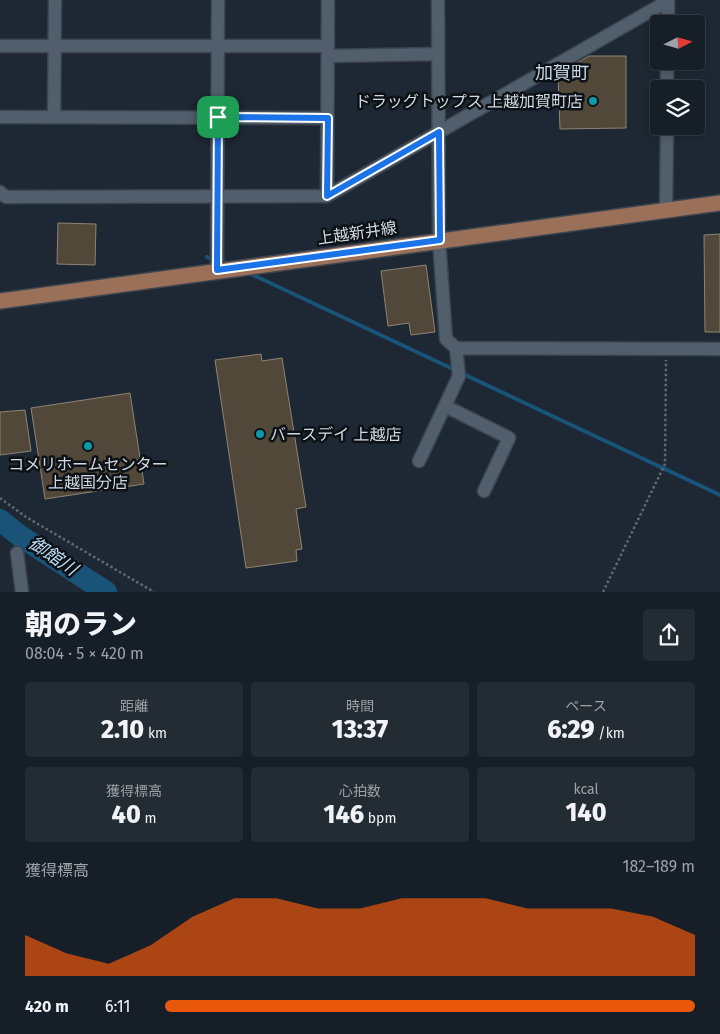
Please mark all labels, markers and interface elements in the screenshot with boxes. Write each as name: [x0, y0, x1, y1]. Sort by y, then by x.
north arrow: [650, 15, 705, 70]
map controls: [650, 15, 705, 135]
district label: 加賀町: [535, 62, 589, 84]
button: layers: [650, 80, 705, 135]
place label: ドラッグトップス 上越加賀町店: [355, 92, 583, 111]
marker: ドラッグトップス 上越加賀町店: [587, 95, 599, 107]
pin: [197, 96, 239, 138]
icon: arrive: [204, 103, 232, 131]
street label: 上越新井線: [316, 218, 398, 248]
place label: バースデイ 上越店: [270, 425, 401, 444]
marker: バースデイ 上越店: [254, 428, 266, 440]
marker: コメリホームセンター 上越国分店: [82, 440, 94, 452]
place label: コメリホームセンター 上越国分店: [8, 455, 168, 492]
water label: 御館川: [24, 532, 83, 581]
text: 朝のラン: [25, 608, 137, 641]
button: share: [643, 609, 695, 661]
text: 08:04 · 5 × 420 m: [25, 644, 144, 663]
text: 距離: [120, 698, 148, 715]
text: 時間: [346, 698, 374, 715]
text: ペース: [565, 698, 607, 715]
text: 2.10: [101, 715, 144, 745]
text: 13:37: [332, 715, 388, 745]
text: 6:29: [547, 715, 595, 745]
text: km: [144, 725, 167, 742]
text: /km: [595, 725, 625, 742]
text: kcal: [573, 781, 599, 798]
text: 獲得標高: [106, 783, 162, 800]
text: 心拍数: [339, 783, 381, 800]
text: 140: [565, 798, 607, 828]
text: 40: [112, 800, 141, 830]
text: 146: [324, 800, 364, 830]
text: m: [141, 810, 156, 827]
text: bpm: [364, 810, 396, 827]
text: 182–189 m: [622, 857, 695, 876]
text: 獲得標高: [25, 861, 89, 880]
text: 420 m: [25, 997, 69, 1016]
text: 6:11: [105, 997, 130, 1016]

